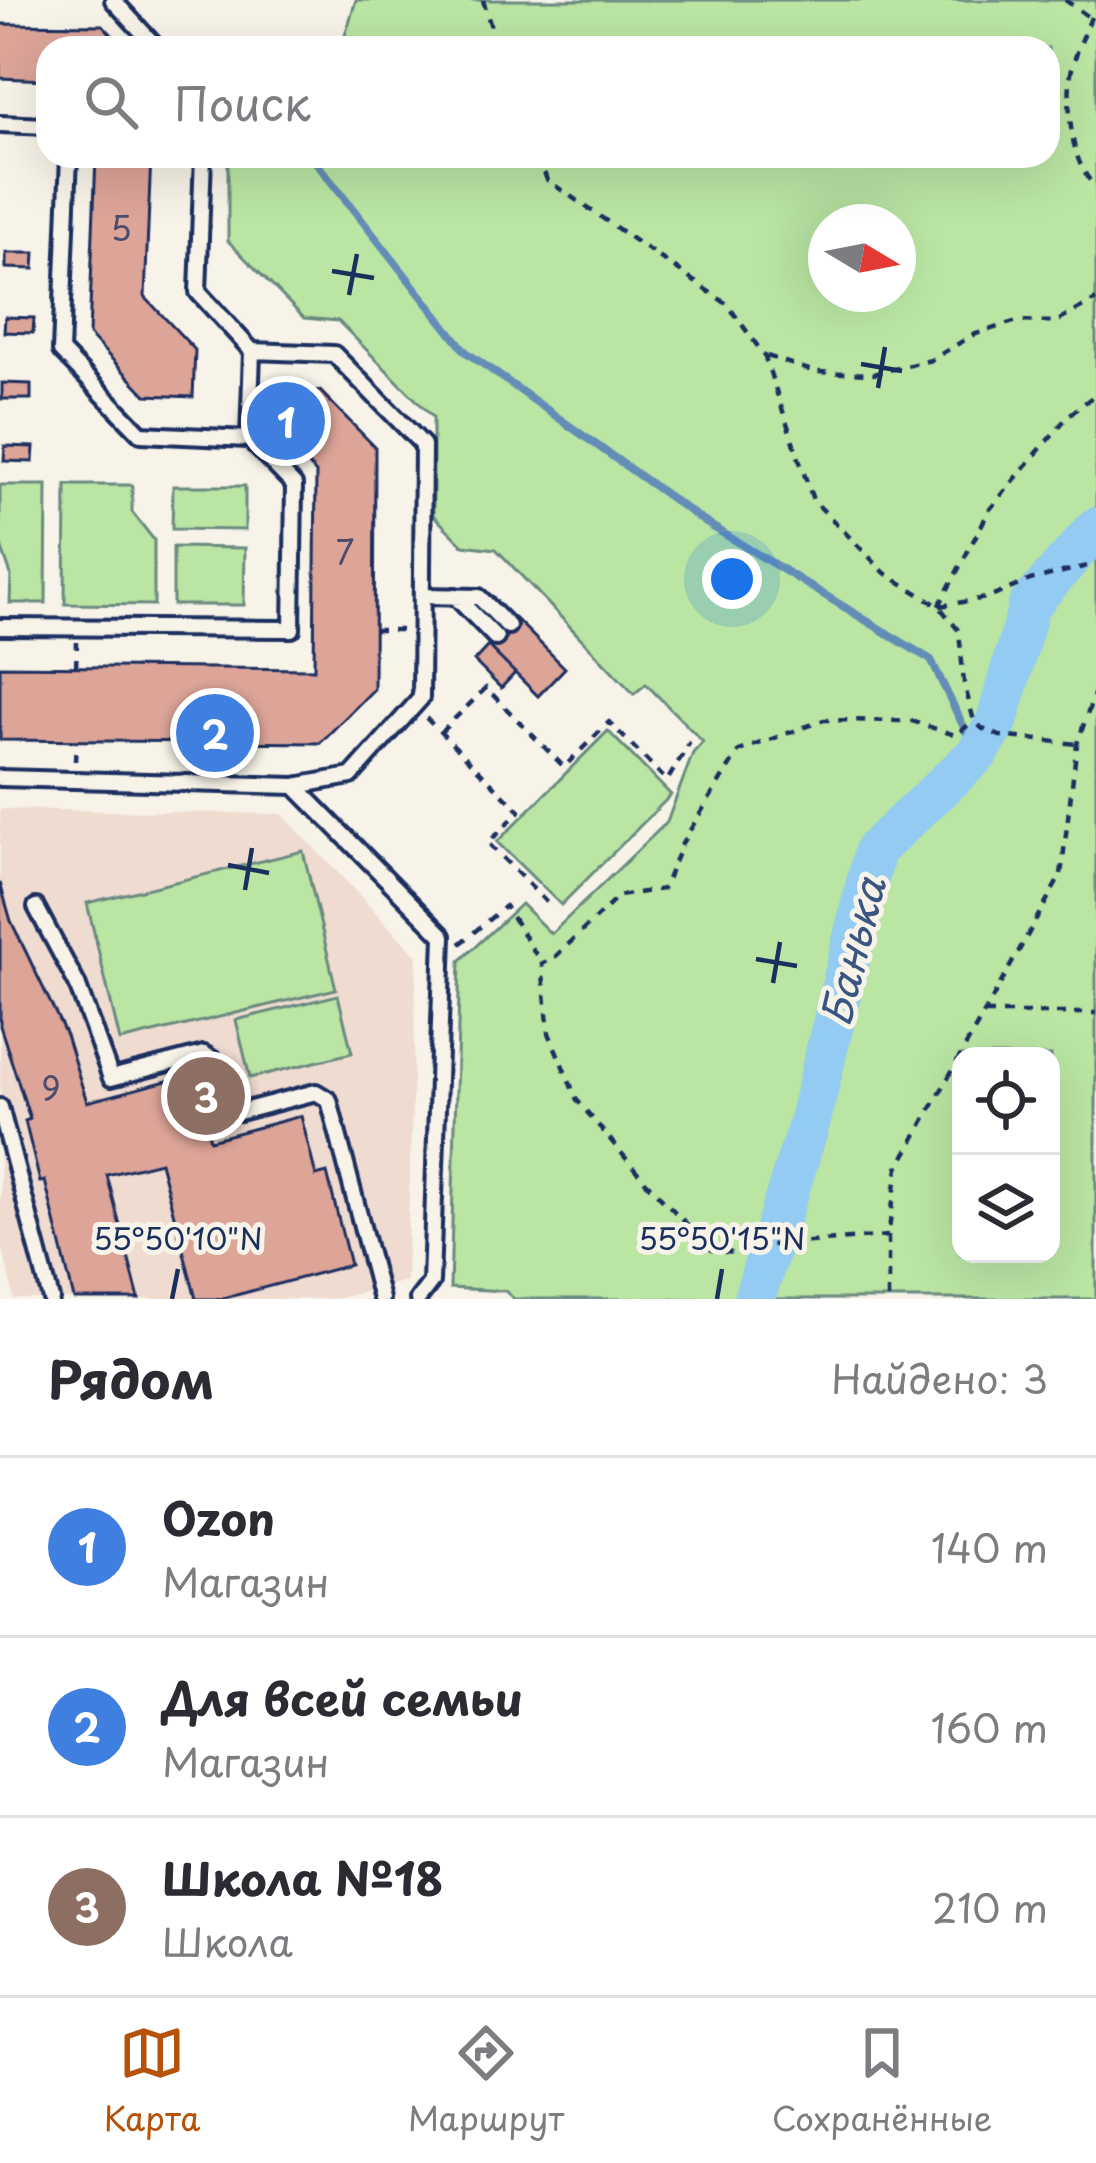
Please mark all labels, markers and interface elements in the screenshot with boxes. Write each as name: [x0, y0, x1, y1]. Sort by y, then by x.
search box: [36, 36, 1060, 168]
text: Поиск: [174, 68, 311, 136]
icon: search: [78, 69, 144, 135]
house number: 5: [110, 202, 132, 252]
north arrow: [808, 204, 916, 312]
pin: 1: [247, 376, 325, 466]
house number: 7: [336, 526, 354, 576]
your location: [702, 549, 762, 609]
pin: 2: [176, 688, 254, 778]
water label: Банька: [802, 869, 900, 1032]
map controls: [952, 1047, 1060, 1263]
button: locate: [952, 1047, 1060, 1155]
pin: 3: [167, 1051, 245, 1141]
house number: 9: [41, 1062, 61, 1112]
button: layers: [952, 1155, 1060, 1263]
text: 55°50'10"N: [93, 1215, 263, 1260]
text: 55°50'15"N: [639, 1215, 805, 1260]
text: Рядом: [48, 1339, 214, 1416]
text: Найдено: 3: [831, 1348, 1048, 1407]
text: Ozon: [162, 1483, 275, 1551]
text: 1: [78, 1517, 96, 1576]
text: 140 m: [931, 1517, 1048, 1576]
text: Магазин: [162, 1551, 329, 1610]
text: Для всей семьи: [162, 1663, 523, 1731]
text: 2: [73, 1697, 101, 1756]
text: 160 m: [931, 1697, 1048, 1756]
text: Магазин: [162, 1731, 329, 1790]
text: Школа №18: [162, 1843, 443, 1911]
text: 3: [74, 1877, 100, 1936]
text: 210 m: [932, 1877, 1048, 1936]
text: Школа: [162, 1911, 293, 1970]
tab: Карта: [104, 2020, 201, 2142]
tab: Маршрут: [408, 2020, 564, 2142]
tab: Сохранённые: [772, 2020, 992, 2142]

